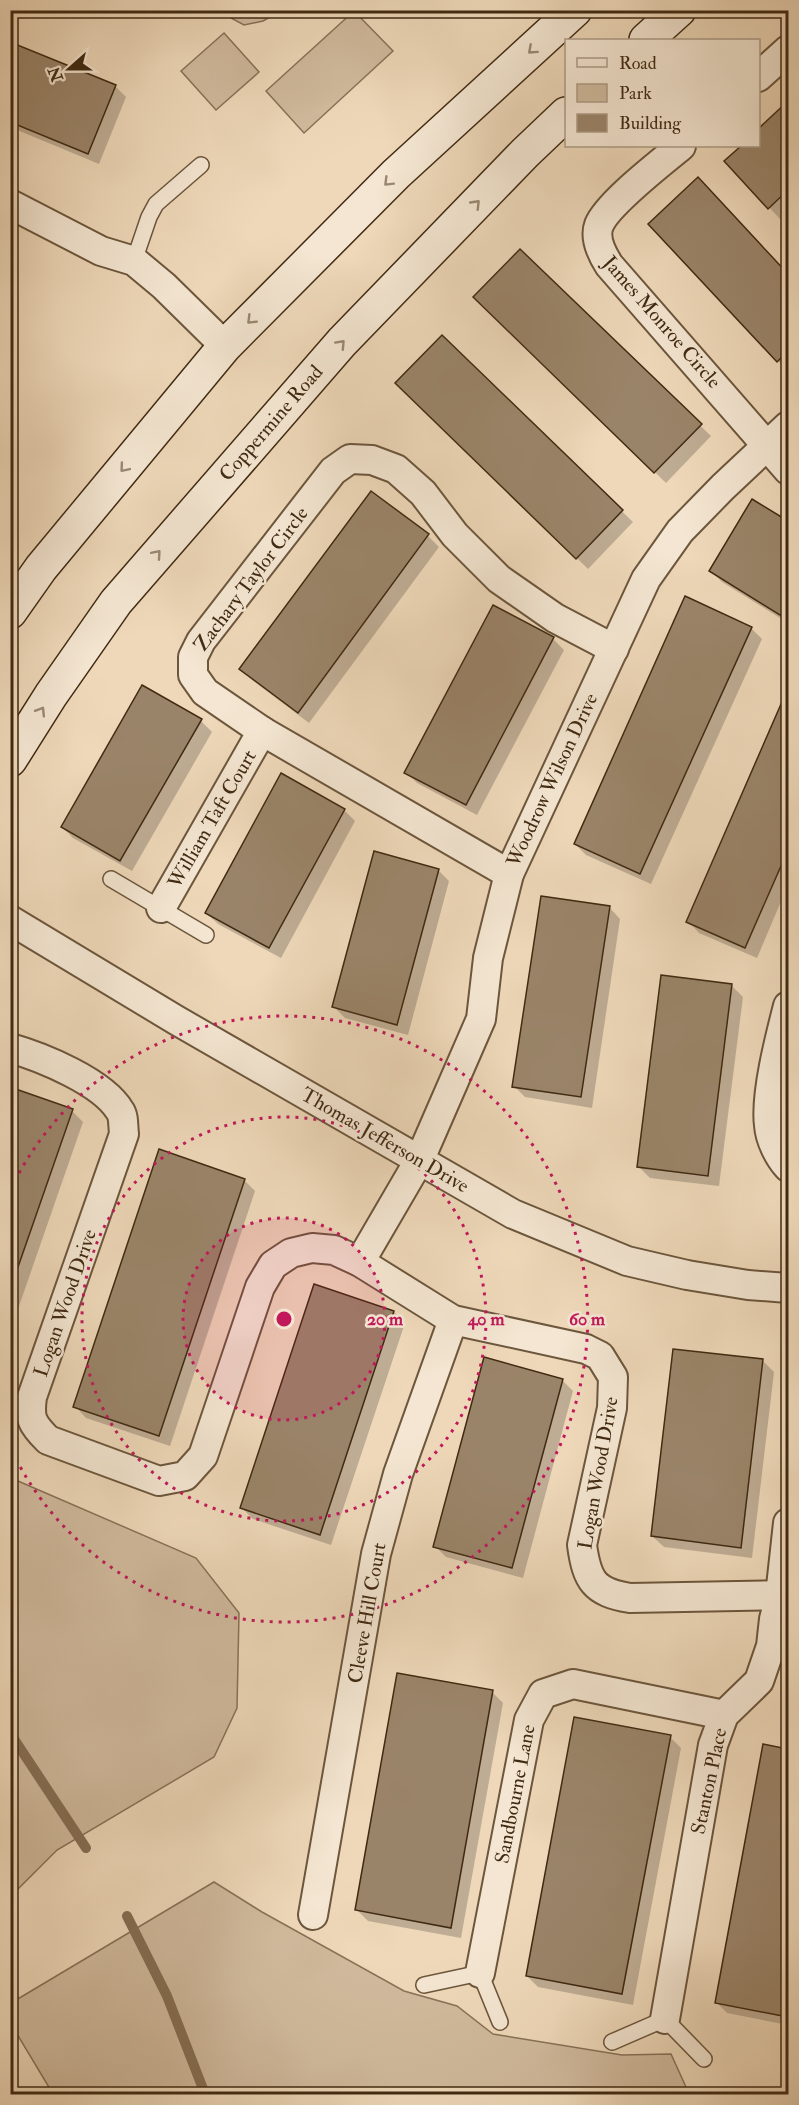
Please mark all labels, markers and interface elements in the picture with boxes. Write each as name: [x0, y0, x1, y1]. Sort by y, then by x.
north arrow: [39, 39, 99, 99]
legend: [565, 39, 760, 147]
one-way arrow: [528, 43, 539, 54]
text: Road: [619, 52, 657, 75]
text: N: [44, 63, 68, 85]
text: Park: [619, 82, 652, 105]
text: Building: [619, 112, 682, 135]
one-way arrow: [385, 174, 396, 185]
one-way arrow: [469, 200, 480, 210]
street label: James Monroe Circle: [597, 250, 727, 394]
one-way arrow: [247, 313, 257, 324]
one-way arrow: [334, 340, 345, 351]
street label: Coppermine Road: [214, 360, 329, 487]
one-way arrow: [120, 461, 131, 472]
street label: Zachary Taylor Circle: [188, 502, 314, 656]
one-way arrow: [150, 550, 161, 561]
street label: Woodrow Wilson Drive: [500, 689, 603, 872]
one-way arrow: [34, 707, 46, 717]
street label: William Taft Court: [162, 745, 262, 894]
street label: Thomas Jefferson Drive: [297, 1082, 473, 1198]
street label: Logan Wood Drive: [28, 1226, 102, 1380]
text: 20 m: [367, 1308, 404, 1331]
text: 40 m: [467, 1308, 505, 1331]
text: 60 m: [569, 1308, 606, 1331]
centre of rings: [274, 1309, 294, 1329]
street label: Logan Wood Drive: [572, 1395, 624, 1551]
street label: Cleeve Hill Court: [342, 1540, 392, 1685]
street label: Sandbourne Lane: [489, 1722, 541, 1866]
street label: Stanton Place: [686, 1726, 732, 1836]

